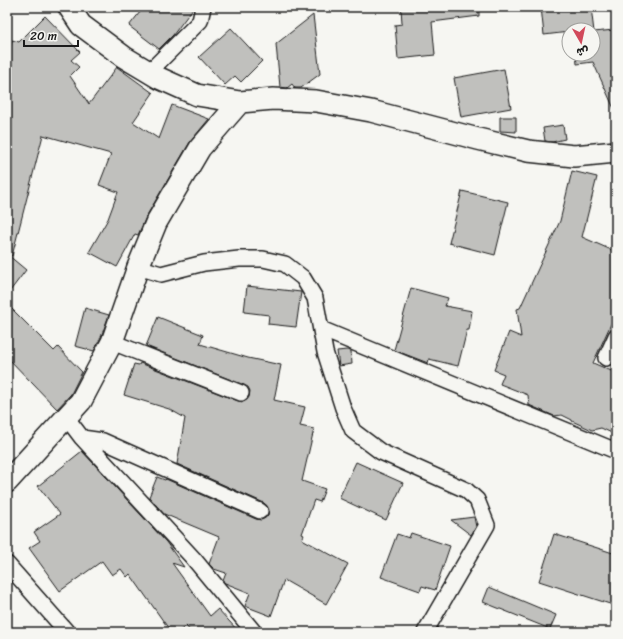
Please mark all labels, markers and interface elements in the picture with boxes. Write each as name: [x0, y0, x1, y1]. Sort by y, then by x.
scale bar: [24, 22, 78, 48]
north arrow: [561, 22, 601, 62]
text: 20 m: [30, 25, 57, 47]
text: ش: [575, 41, 590, 62]

